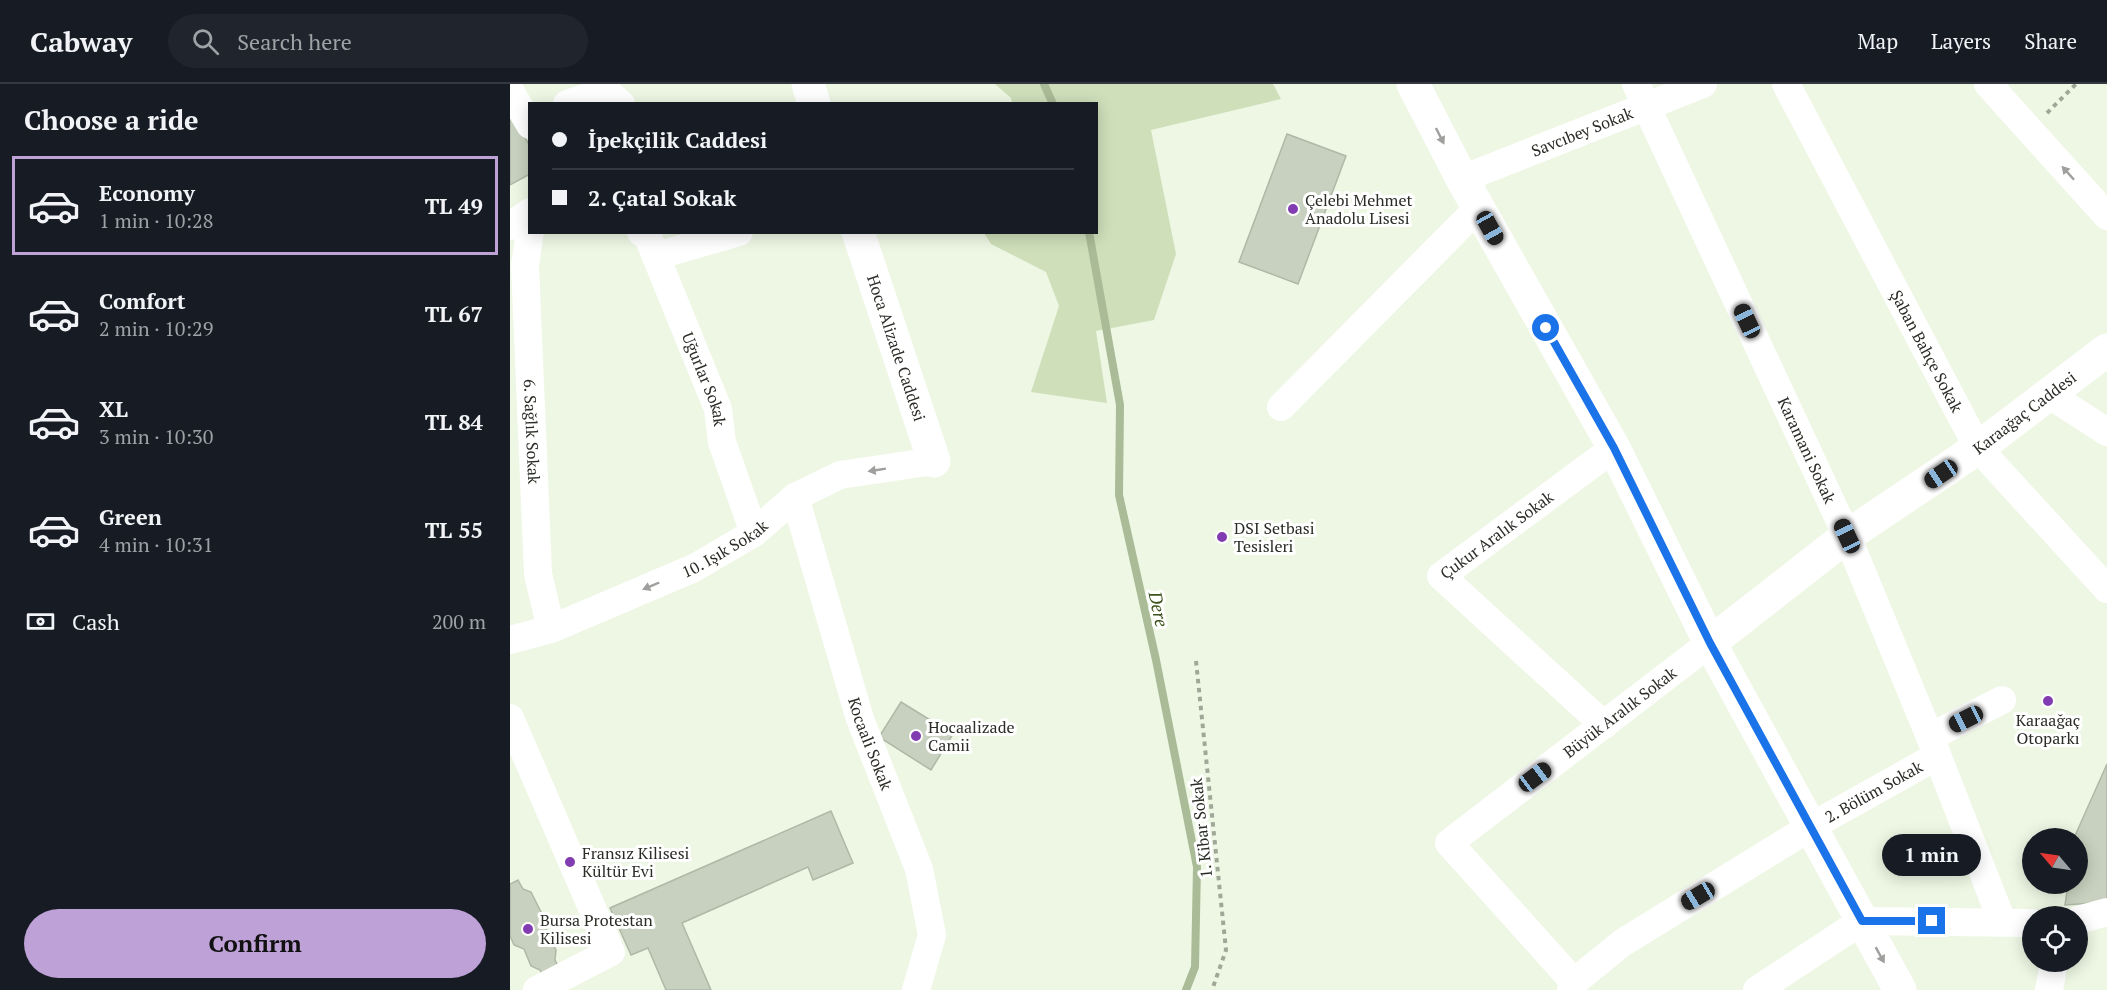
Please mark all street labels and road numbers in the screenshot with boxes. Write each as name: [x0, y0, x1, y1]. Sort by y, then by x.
street label: Savcıbey Sokak: [1528, 102, 1637, 162]
street label: Hoca Alizade Caddesi: [862, 272, 931, 424]
street label: Şaban Bahçe Sokak: [1886, 286, 1969, 417]
street label: Uğurlar Sokak: [677, 329, 731, 428]
street label: Karaağaç Caddesi: [1968, 366, 2081, 459]
street label: 6. Sağlık Sokak: [519, 378, 545, 485]
street label: Karamani Sokak: [1773, 393, 1841, 507]
street label: Çukur Aralık Sokak: [1435, 485, 1558, 584]
street label: 10. Işık Sokak: [678, 514, 773, 583]
street label: Büyük Aralık Sokak: [1559, 661, 1681, 763]
street label: Kocaali Sokak: [843, 695, 898, 794]
street label: 2. Bölüm Sokak: [1821, 755, 1927, 828]
street label: 1. Kibar Sokak: [1185, 776, 1217, 879]

